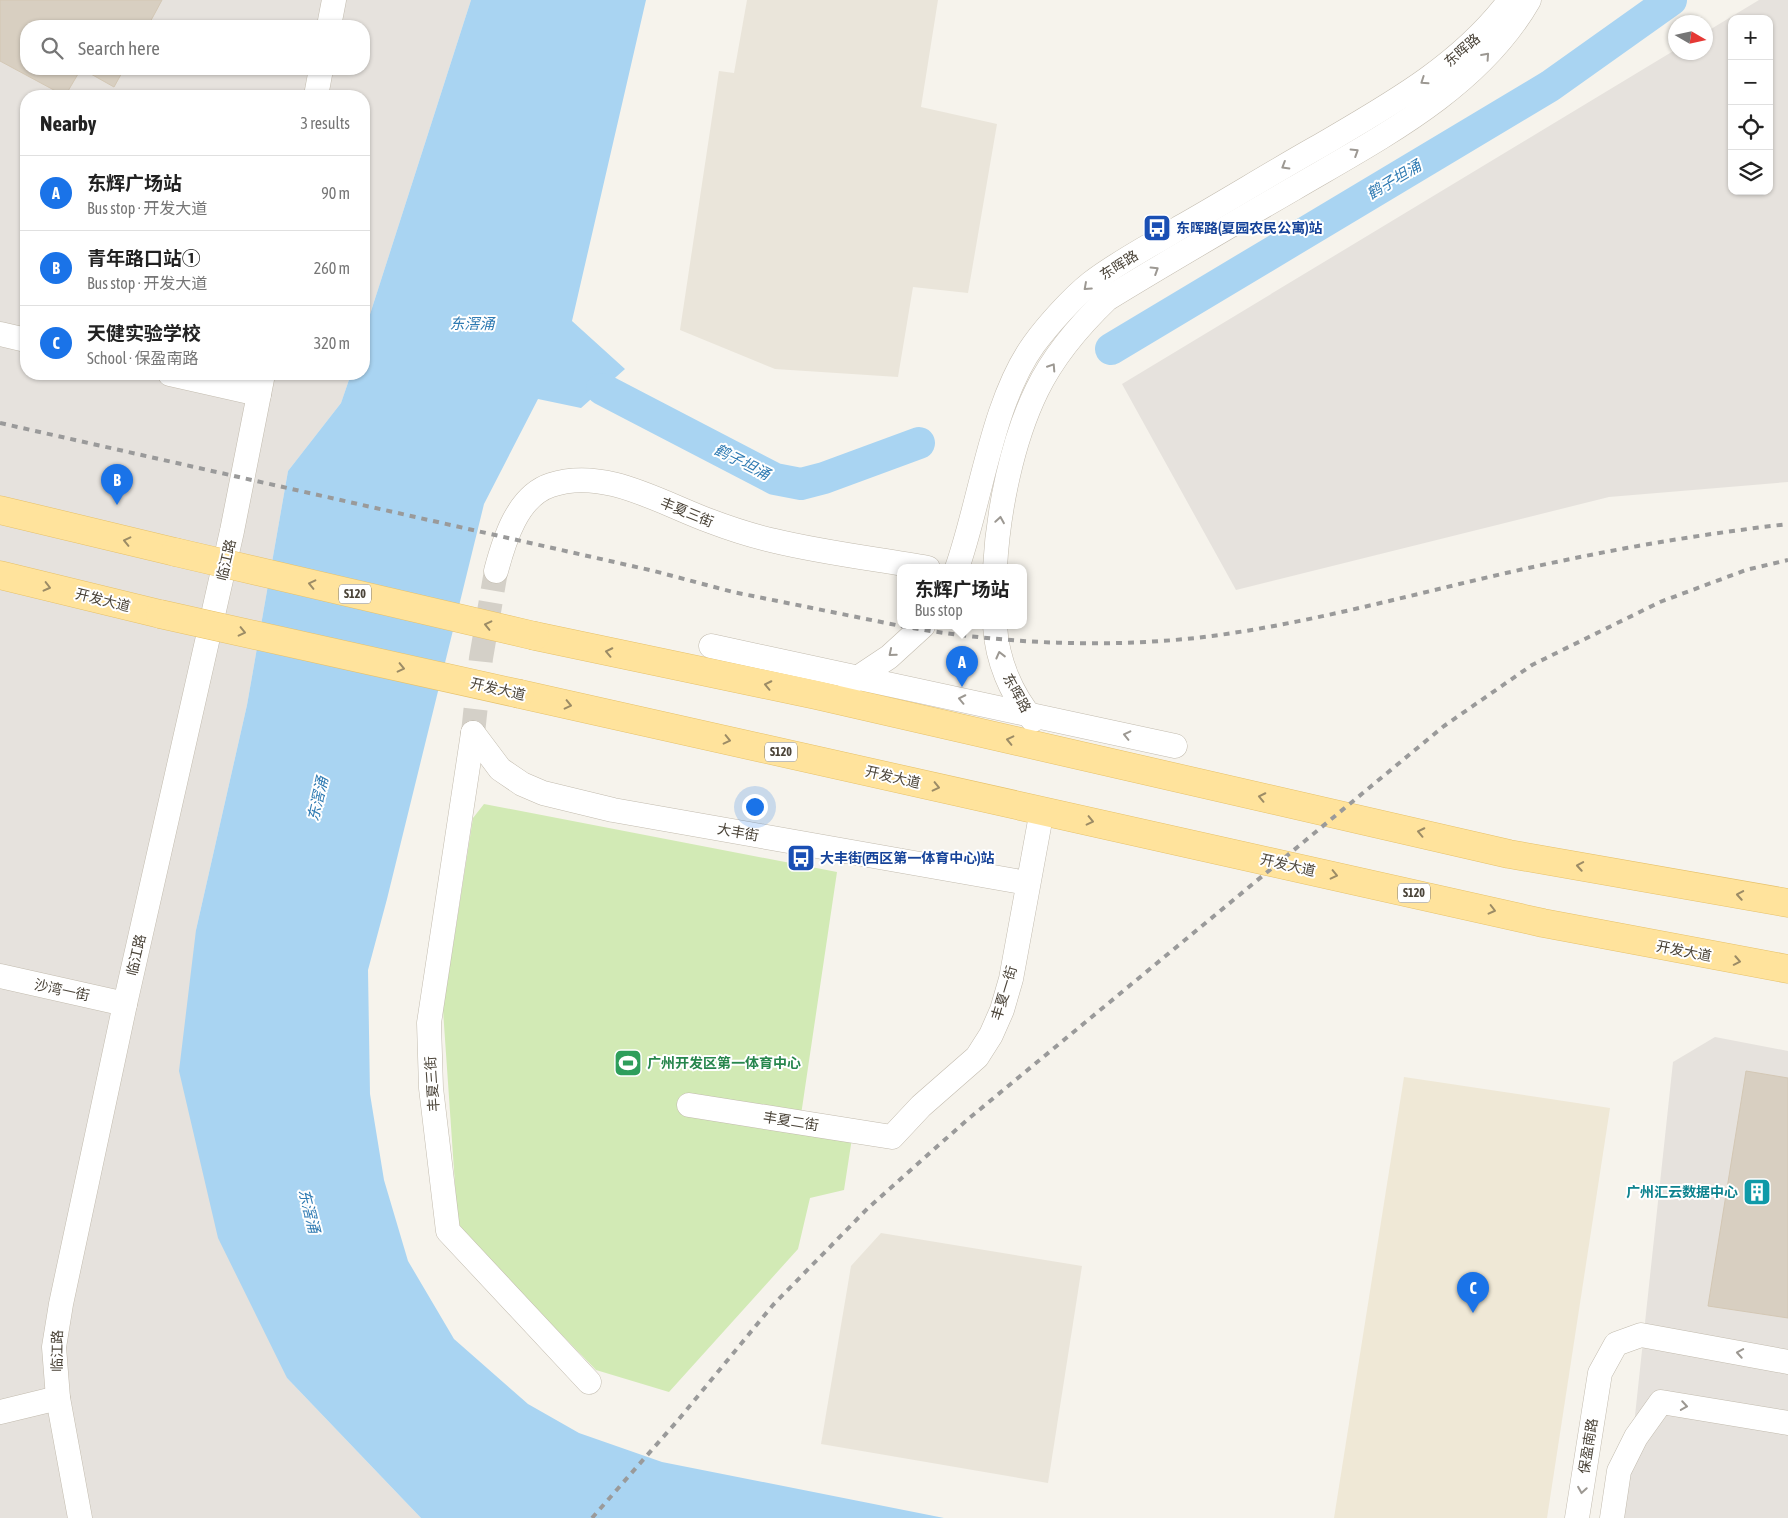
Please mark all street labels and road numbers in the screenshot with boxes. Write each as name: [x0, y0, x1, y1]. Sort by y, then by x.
street label: 东晖路: [1441, 30, 1483, 70]
street label: 东晖路: [1097, 247, 1141, 283]
street label: 丰夏三街: [658, 494, 716, 530]
street label: 临江路: [213, 538, 239, 582]
road number: S120: [339, 584, 371, 604]
street label: 开发大道: [74, 585, 132, 615]
street label: 东晖路: [1000, 671, 1034, 715]
street label: 开发大道: [469, 675, 527, 703]
road number: S120: [765, 742, 797, 762]
street label: 开发大道: [864, 763, 922, 791]
street label: 大丰街: [716, 820, 760, 844]
street label: 开发大道: [1259, 851, 1317, 879]
road number: S120: [1398, 884, 1430, 902]
street label: 临江路: [123, 933, 149, 977]
street label: 开发大道: [1655, 938, 1713, 964]
street label: 丰夏一街: [988, 964, 1020, 1022]
street label: 沙湾一街: [33, 976, 91, 1004]
street label: 丰夏三街: [422, 1056, 442, 1112]
street label: 丰夏二街: [762, 1109, 820, 1133]
street label: 临江路: [49, 1330, 65, 1372]
street label: 保盈南路: [1576, 1417, 1600, 1475]

